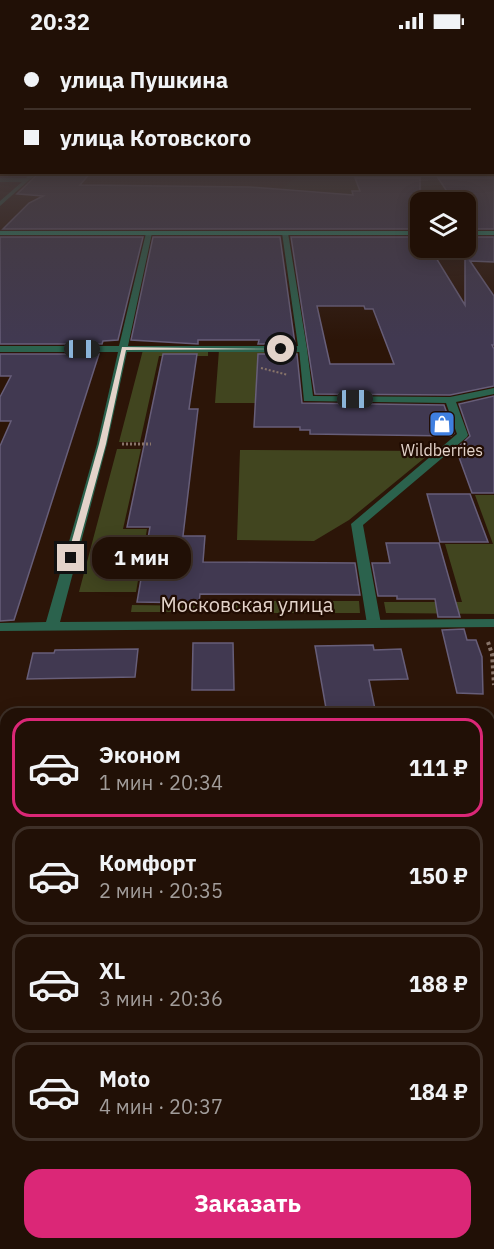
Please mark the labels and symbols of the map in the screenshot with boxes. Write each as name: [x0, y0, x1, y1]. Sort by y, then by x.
route start: [267, 335, 294, 362]
car: [64, 340, 100, 358]
car: [337, 390, 373, 408]
shop icon: Wildberries: [427, 409, 457, 439]
place label: Wildberries: [401, 440, 483, 460]
callout: 1 мин: [92, 537, 191, 579]
route end: [57, 544, 84, 571]
street label: Московская улица: [161, 591, 334, 618]

